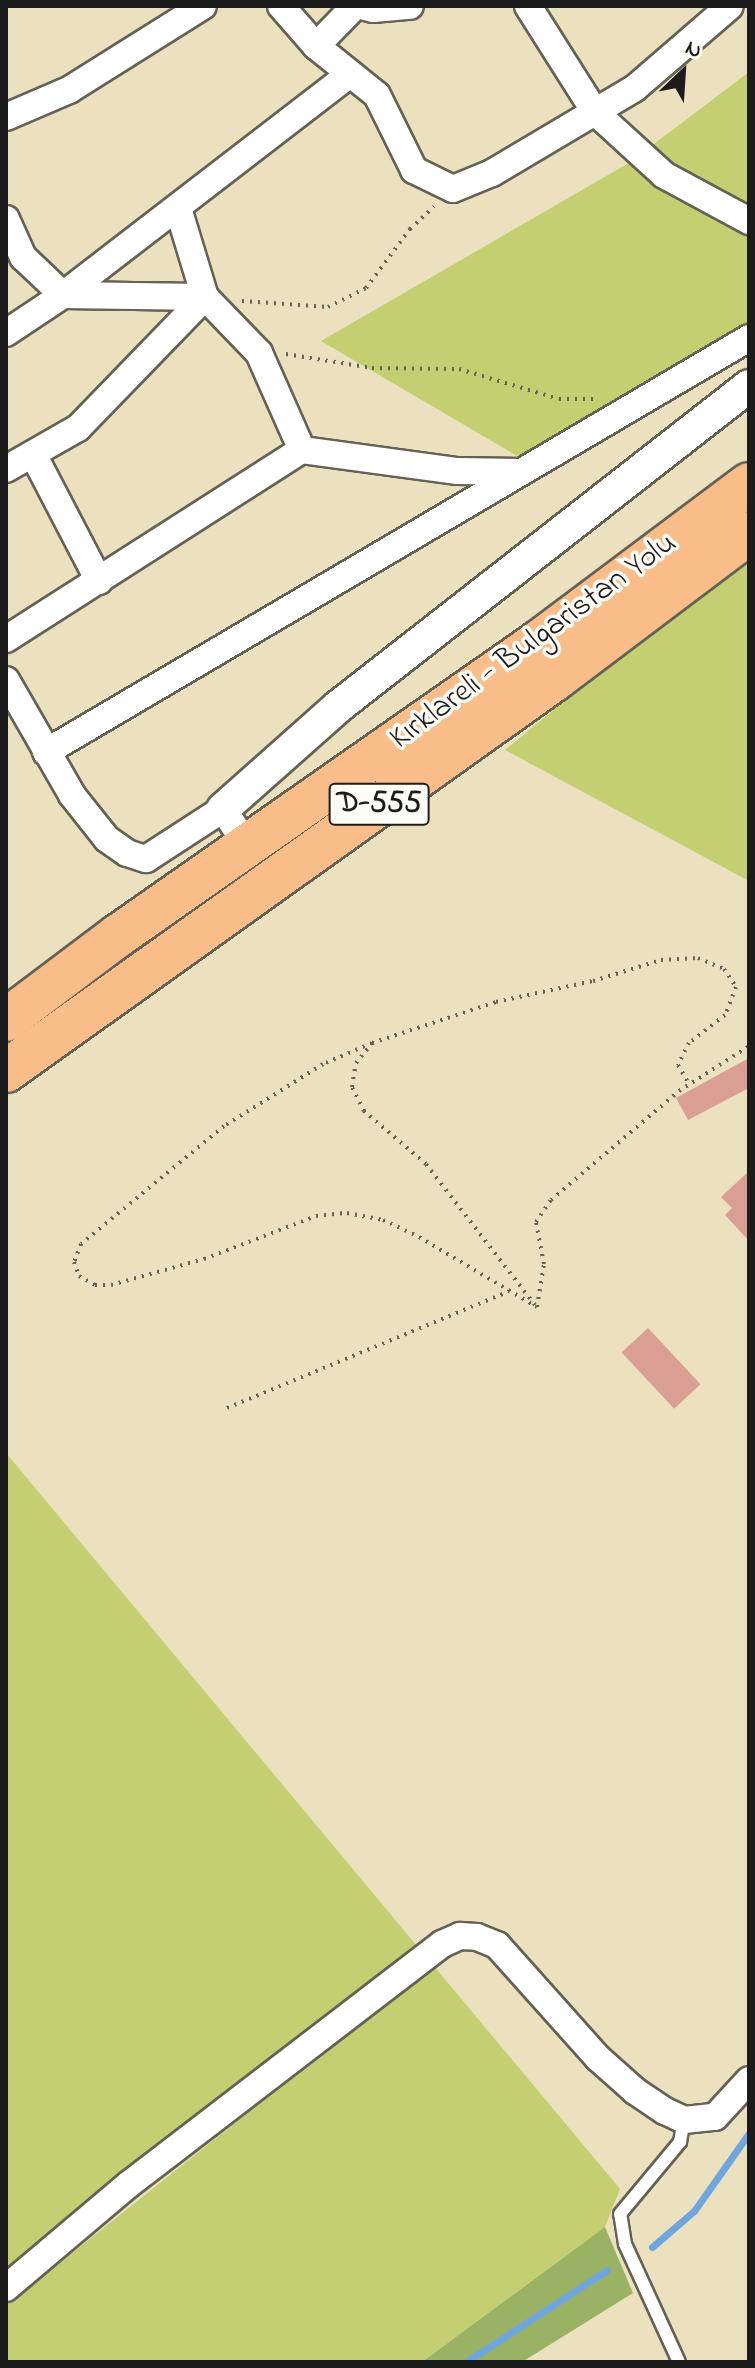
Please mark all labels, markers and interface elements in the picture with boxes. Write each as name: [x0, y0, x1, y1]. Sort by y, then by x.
north arrow: [643, 32, 723, 112]
text: N: [680, 33, 707, 68]
street label: Kırklareli - Bulgaristan Yolu: [383, 525, 685, 759]
road number: D-555: [327, 778, 431, 830]

